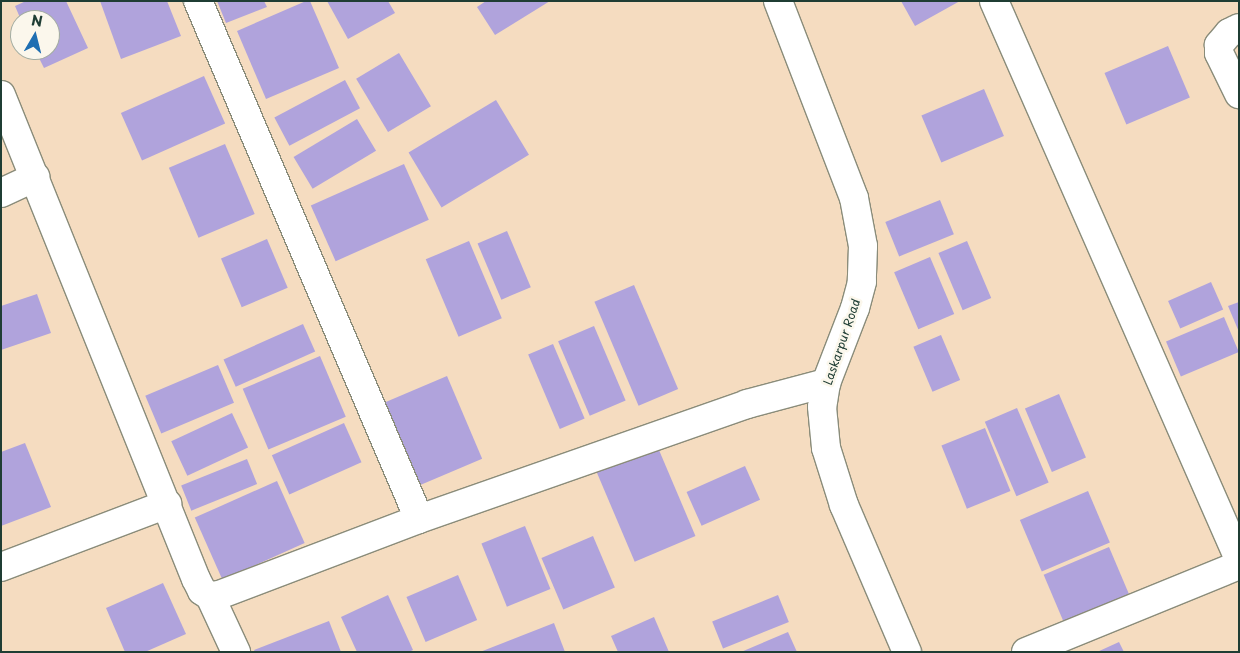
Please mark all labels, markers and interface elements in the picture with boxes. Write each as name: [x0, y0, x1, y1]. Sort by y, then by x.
text: N: [30, 9, 44, 32]
north arrow: [10, 10, 60, 60]
street label: Laskarpur Road: [820, 297, 864, 387]

